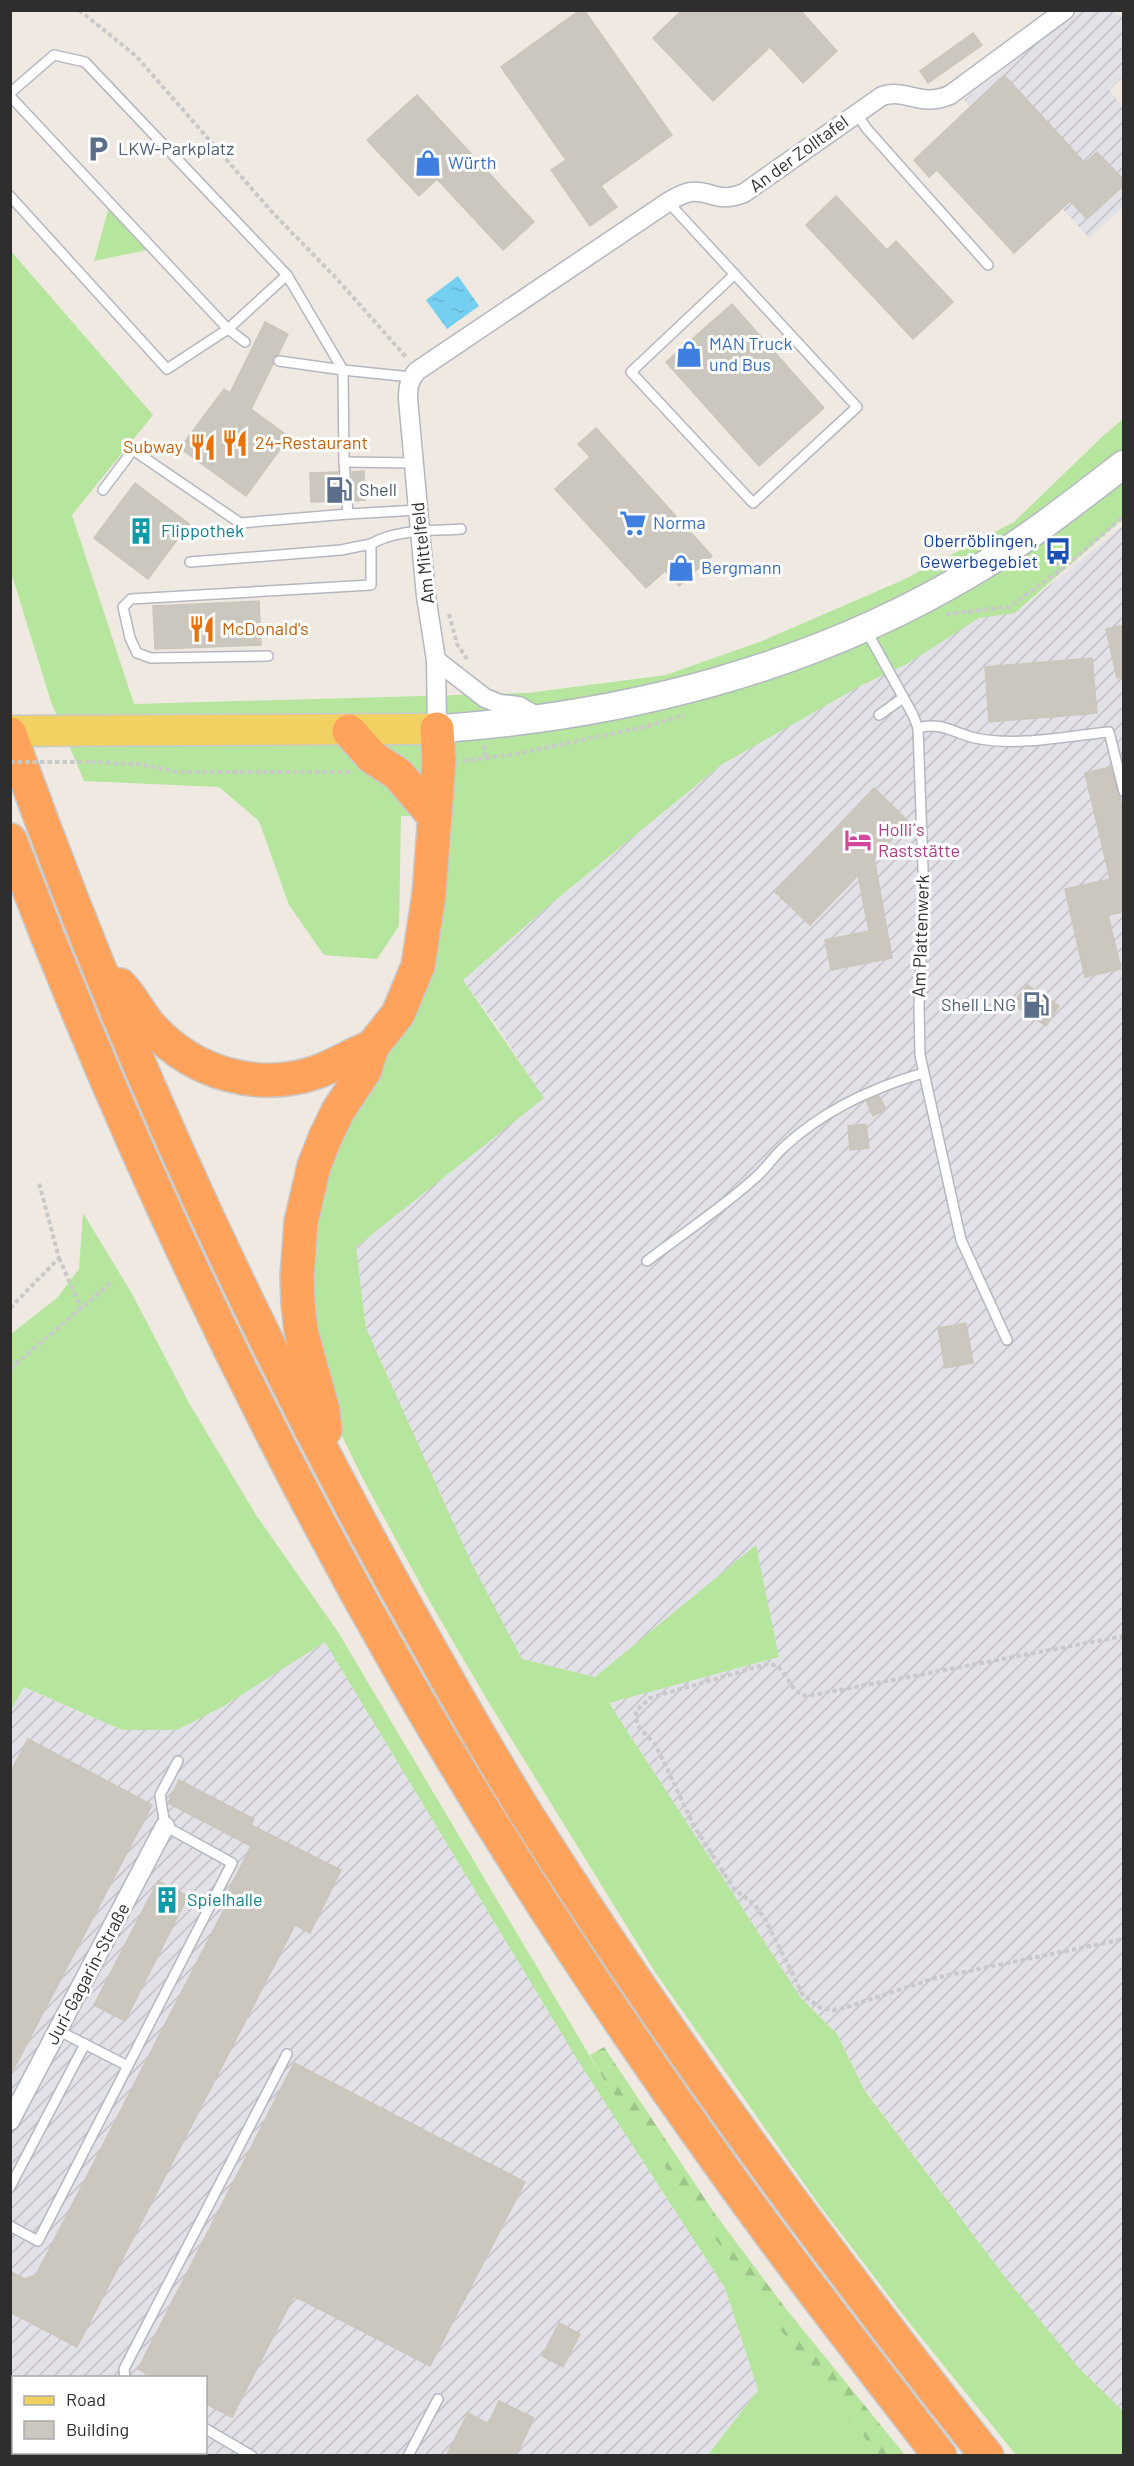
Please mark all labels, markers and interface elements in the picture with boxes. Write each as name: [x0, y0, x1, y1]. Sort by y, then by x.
street label: An der Zolltafel: [745, 110, 852, 196]
parking icon: LKW-Parkplatz: [83, 134, 113, 164]
place label: LKW-Parkplatz: [118, 137, 234, 159]
shop icon: Würth: [413, 148, 443, 178]
place label: Würth: [448, 151, 496, 173]
place label: MAN Truck und Bus: [709, 332, 792, 375]
shop icon: MAN Truck und Bus: [674, 339, 704, 369]
restaurant icon: 24-Restaurant: [220, 428, 250, 458]
place label: 24-Restaurant: [255, 431, 368, 453]
restaurant icon: Subway: [188, 432, 218, 462]
place label: Subway: [123, 435, 183, 457]
fuel station icon: Shell: [324, 475, 354, 505]
place label: Shell: [359, 478, 397, 500]
street label: Am Mittelfeld: [406, 501, 438, 605]
supermarket icon: Norma: [618, 508, 648, 538]
place label: Norma: [653, 511, 706, 533]
building icon: Flippothek: [126, 516, 156, 546]
place label: Flippothek: [161, 519, 244, 541]
place label: Oberröblingen, Gewerbegebiet: [920, 529, 1038, 572]
bus stop icon: Oberröblingen, Gewerbegebiet: [1043, 536, 1073, 566]
shop icon: Bergmann: [666, 553, 696, 583]
place label: Bergmann: [701, 556, 781, 578]
restaurant icon: McDonald's: [187, 614, 217, 644]
place label: McDonald's: [222, 617, 309, 639]
place label: Holli´s Raststätte: [878, 818, 960, 861]
hotel icon: Holli´s Raststätte: [843, 825, 873, 855]
street label: Am Plattenwerk: [907, 874, 933, 998]
fuel station icon: Shell LNG: [1021, 990, 1051, 1020]
place label: Shell LNG: [941, 993, 1016, 1015]
building icon: Spielhalle: [152, 1885, 182, 1915]
place label: Spielhalle: [187, 1888, 263, 1910]
street label: Juri-Gagarin-Straße: [40, 1899, 134, 2048]
legend: [12, 2376, 207, 2454]
text: Road: [66, 2388, 106, 2410]
text: Building: [66, 2418, 129, 2440]

